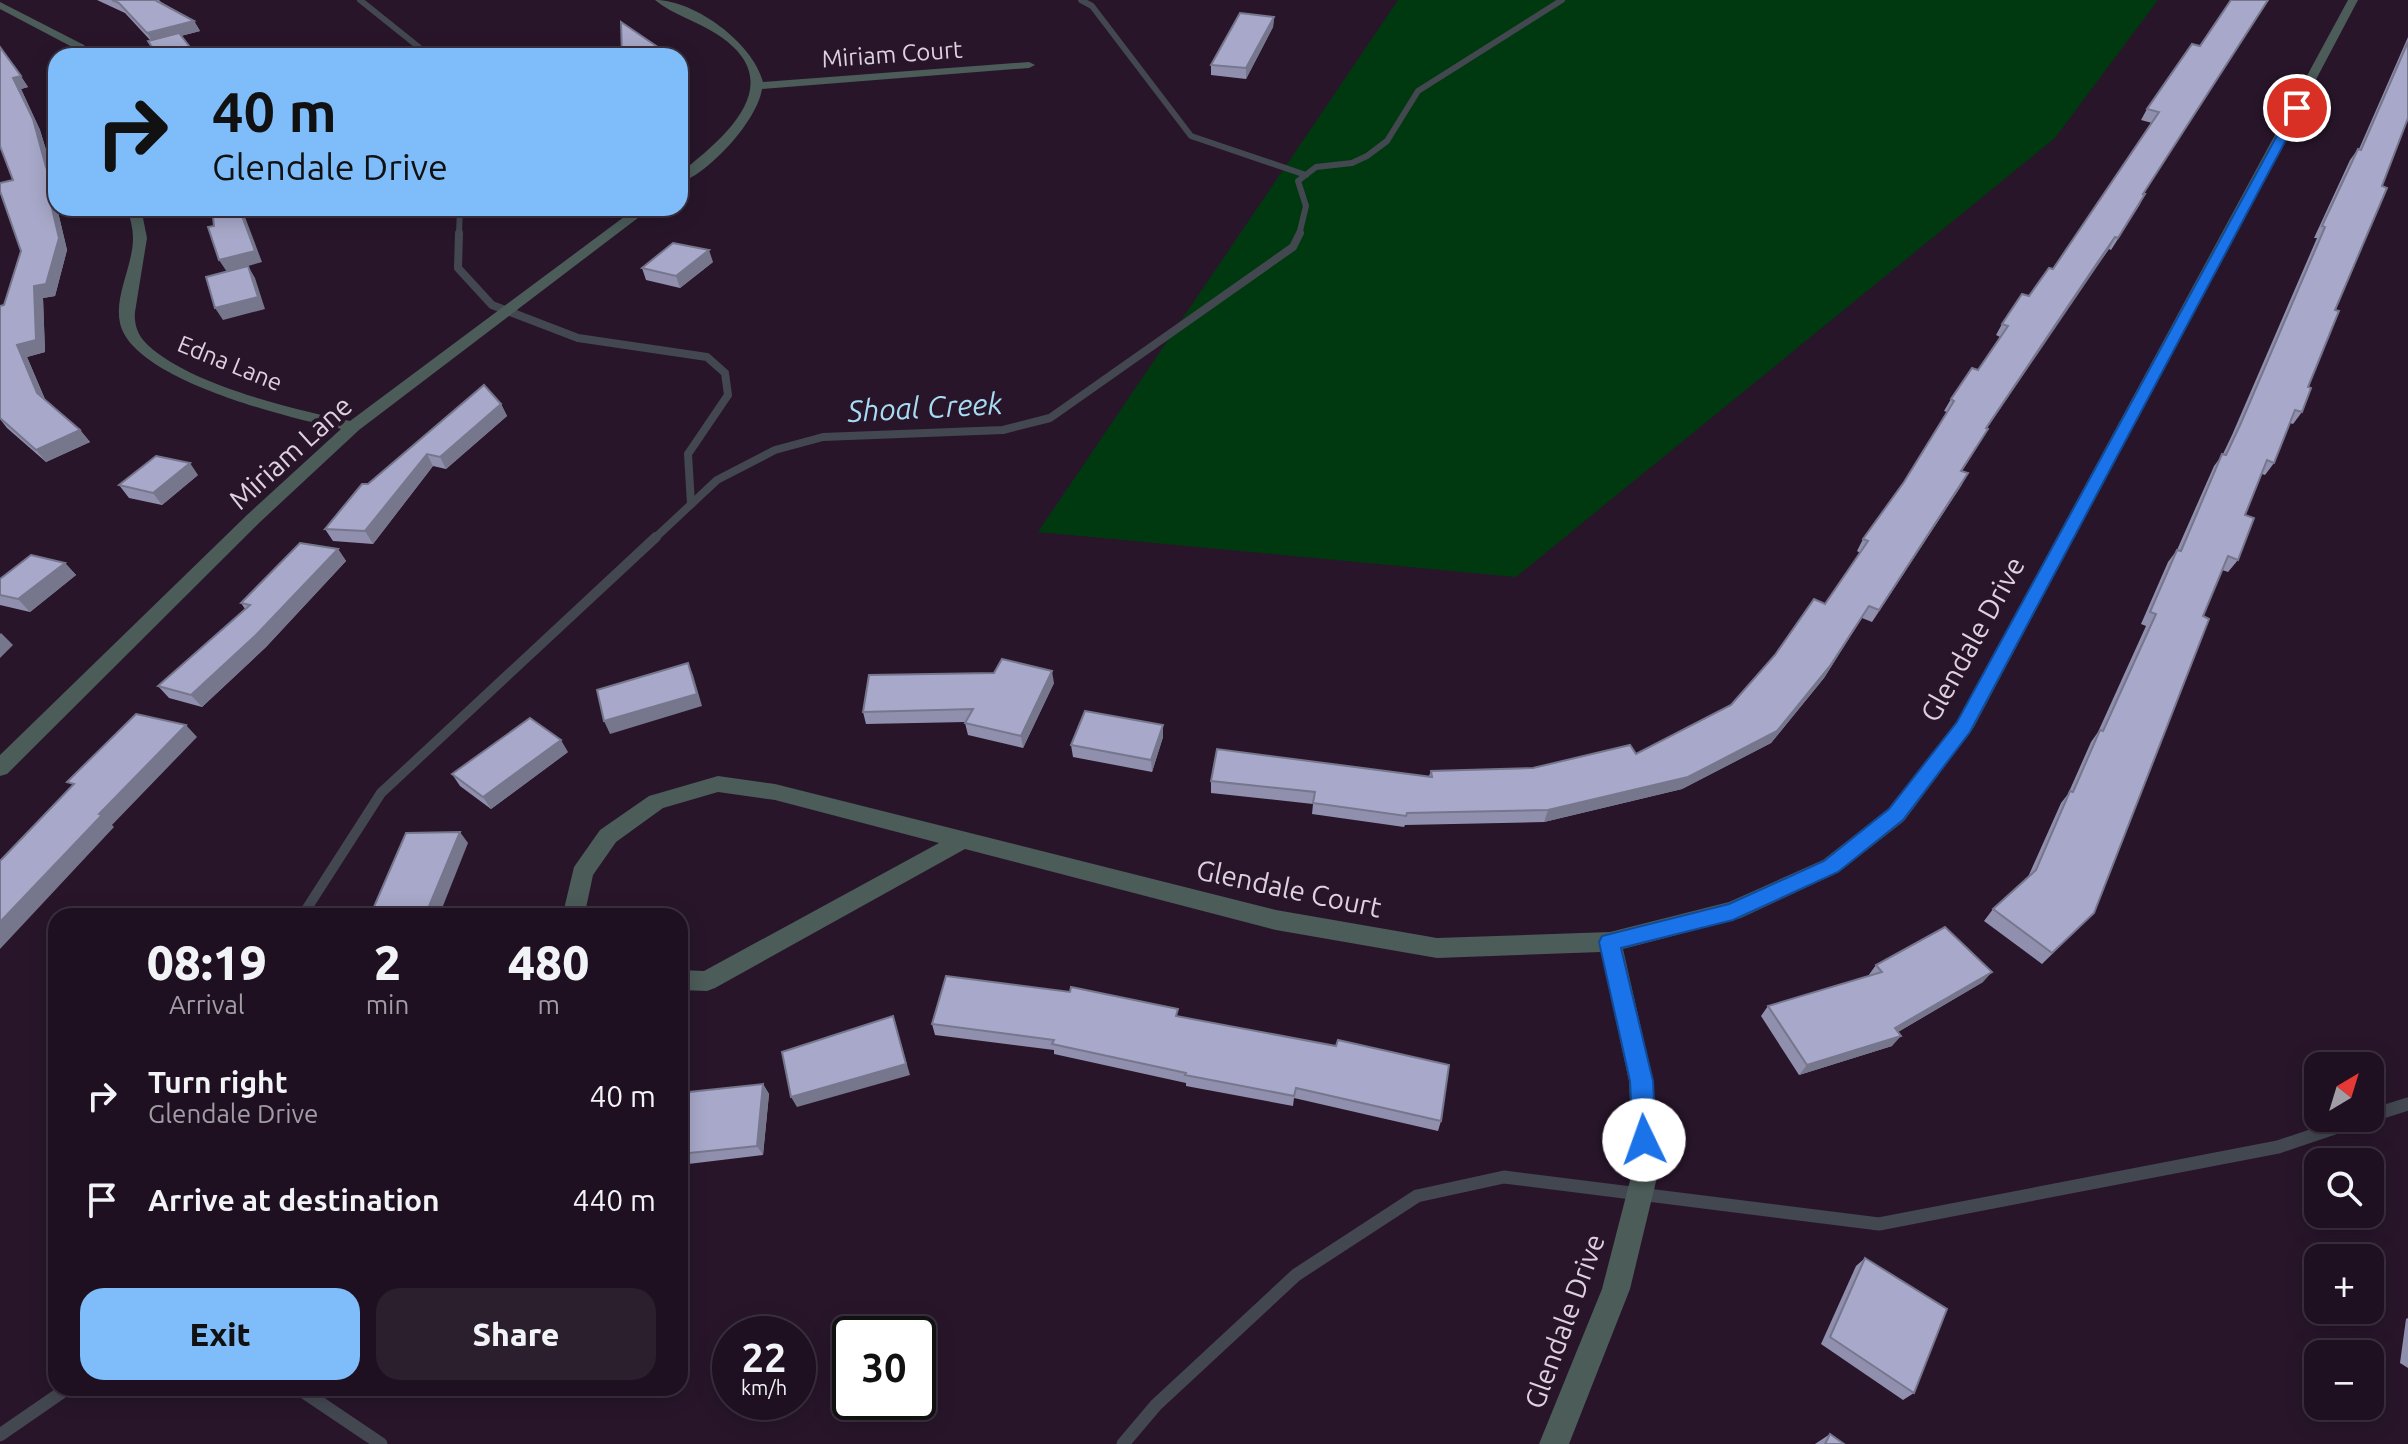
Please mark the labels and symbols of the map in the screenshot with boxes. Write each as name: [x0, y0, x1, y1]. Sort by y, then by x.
street label: Miriam Court: [821, 36, 964, 72]
pin: [2263, 74, 2331, 142]
street label: Edna Lane: [174, 330, 286, 396]
water label: Shoal Creek: [845, 386, 1004, 428]
street label: Miriam Lane: [223, 389, 357, 515]
street label: Glendale Drive: [1914, 551, 2030, 727]
street label: Glendale Court: [1194, 853, 1384, 923]
north arrow: [2304, 1052, 2384, 1132]
position arrow: [1602, 1098, 1686, 1182]
street label: Glendale Drive: [1518, 1229, 1610, 1413]
speed limit sign: 30: [832, 1316, 936, 1420]

